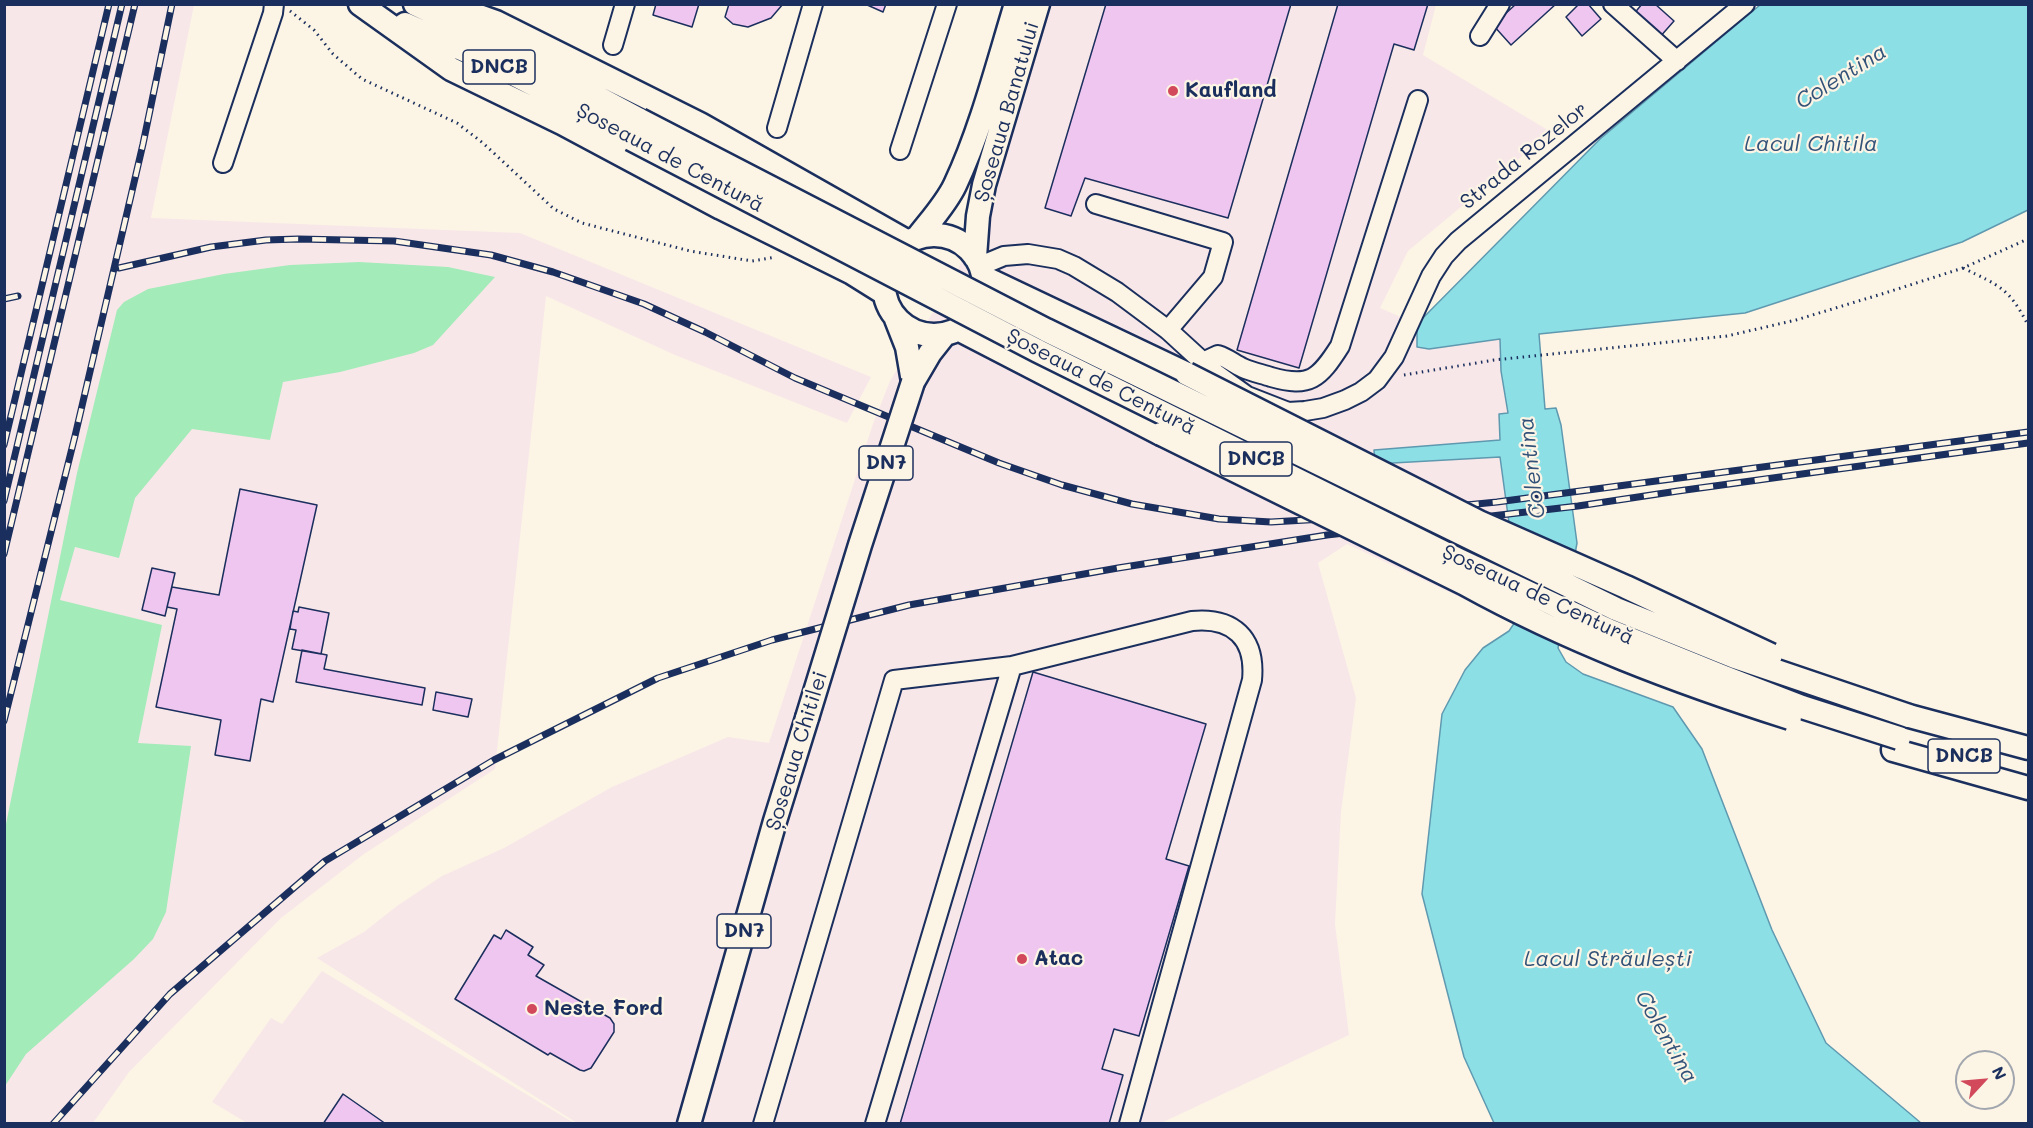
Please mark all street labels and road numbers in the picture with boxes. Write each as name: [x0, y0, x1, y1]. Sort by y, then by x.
street label: Șoseaua Banatului: [969, 19, 1045, 205]
road number: DNCB: [463, 50, 535, 84]
street label: Strada Rozelor: [1455, 97, 1593, 215]
street label: Șoseaua de Centură: [572, 98, 768, 218]
street label: Șoseaua de Centură: [1002, 323, 1200, 441]
road number: DNCB: [1220, 442, 1292, 476]
road number: DN7: [859, 446, 913, 480]
street label: Șoseaua de Centură: [1438, 539, 1638, 651]
street label: Șoseaua Chitilei: [761, 668, 833, 834]
road number: DNCB: [1928, 739, 2000, 773]
road number: DN7: [717, 914, 771, 948]

